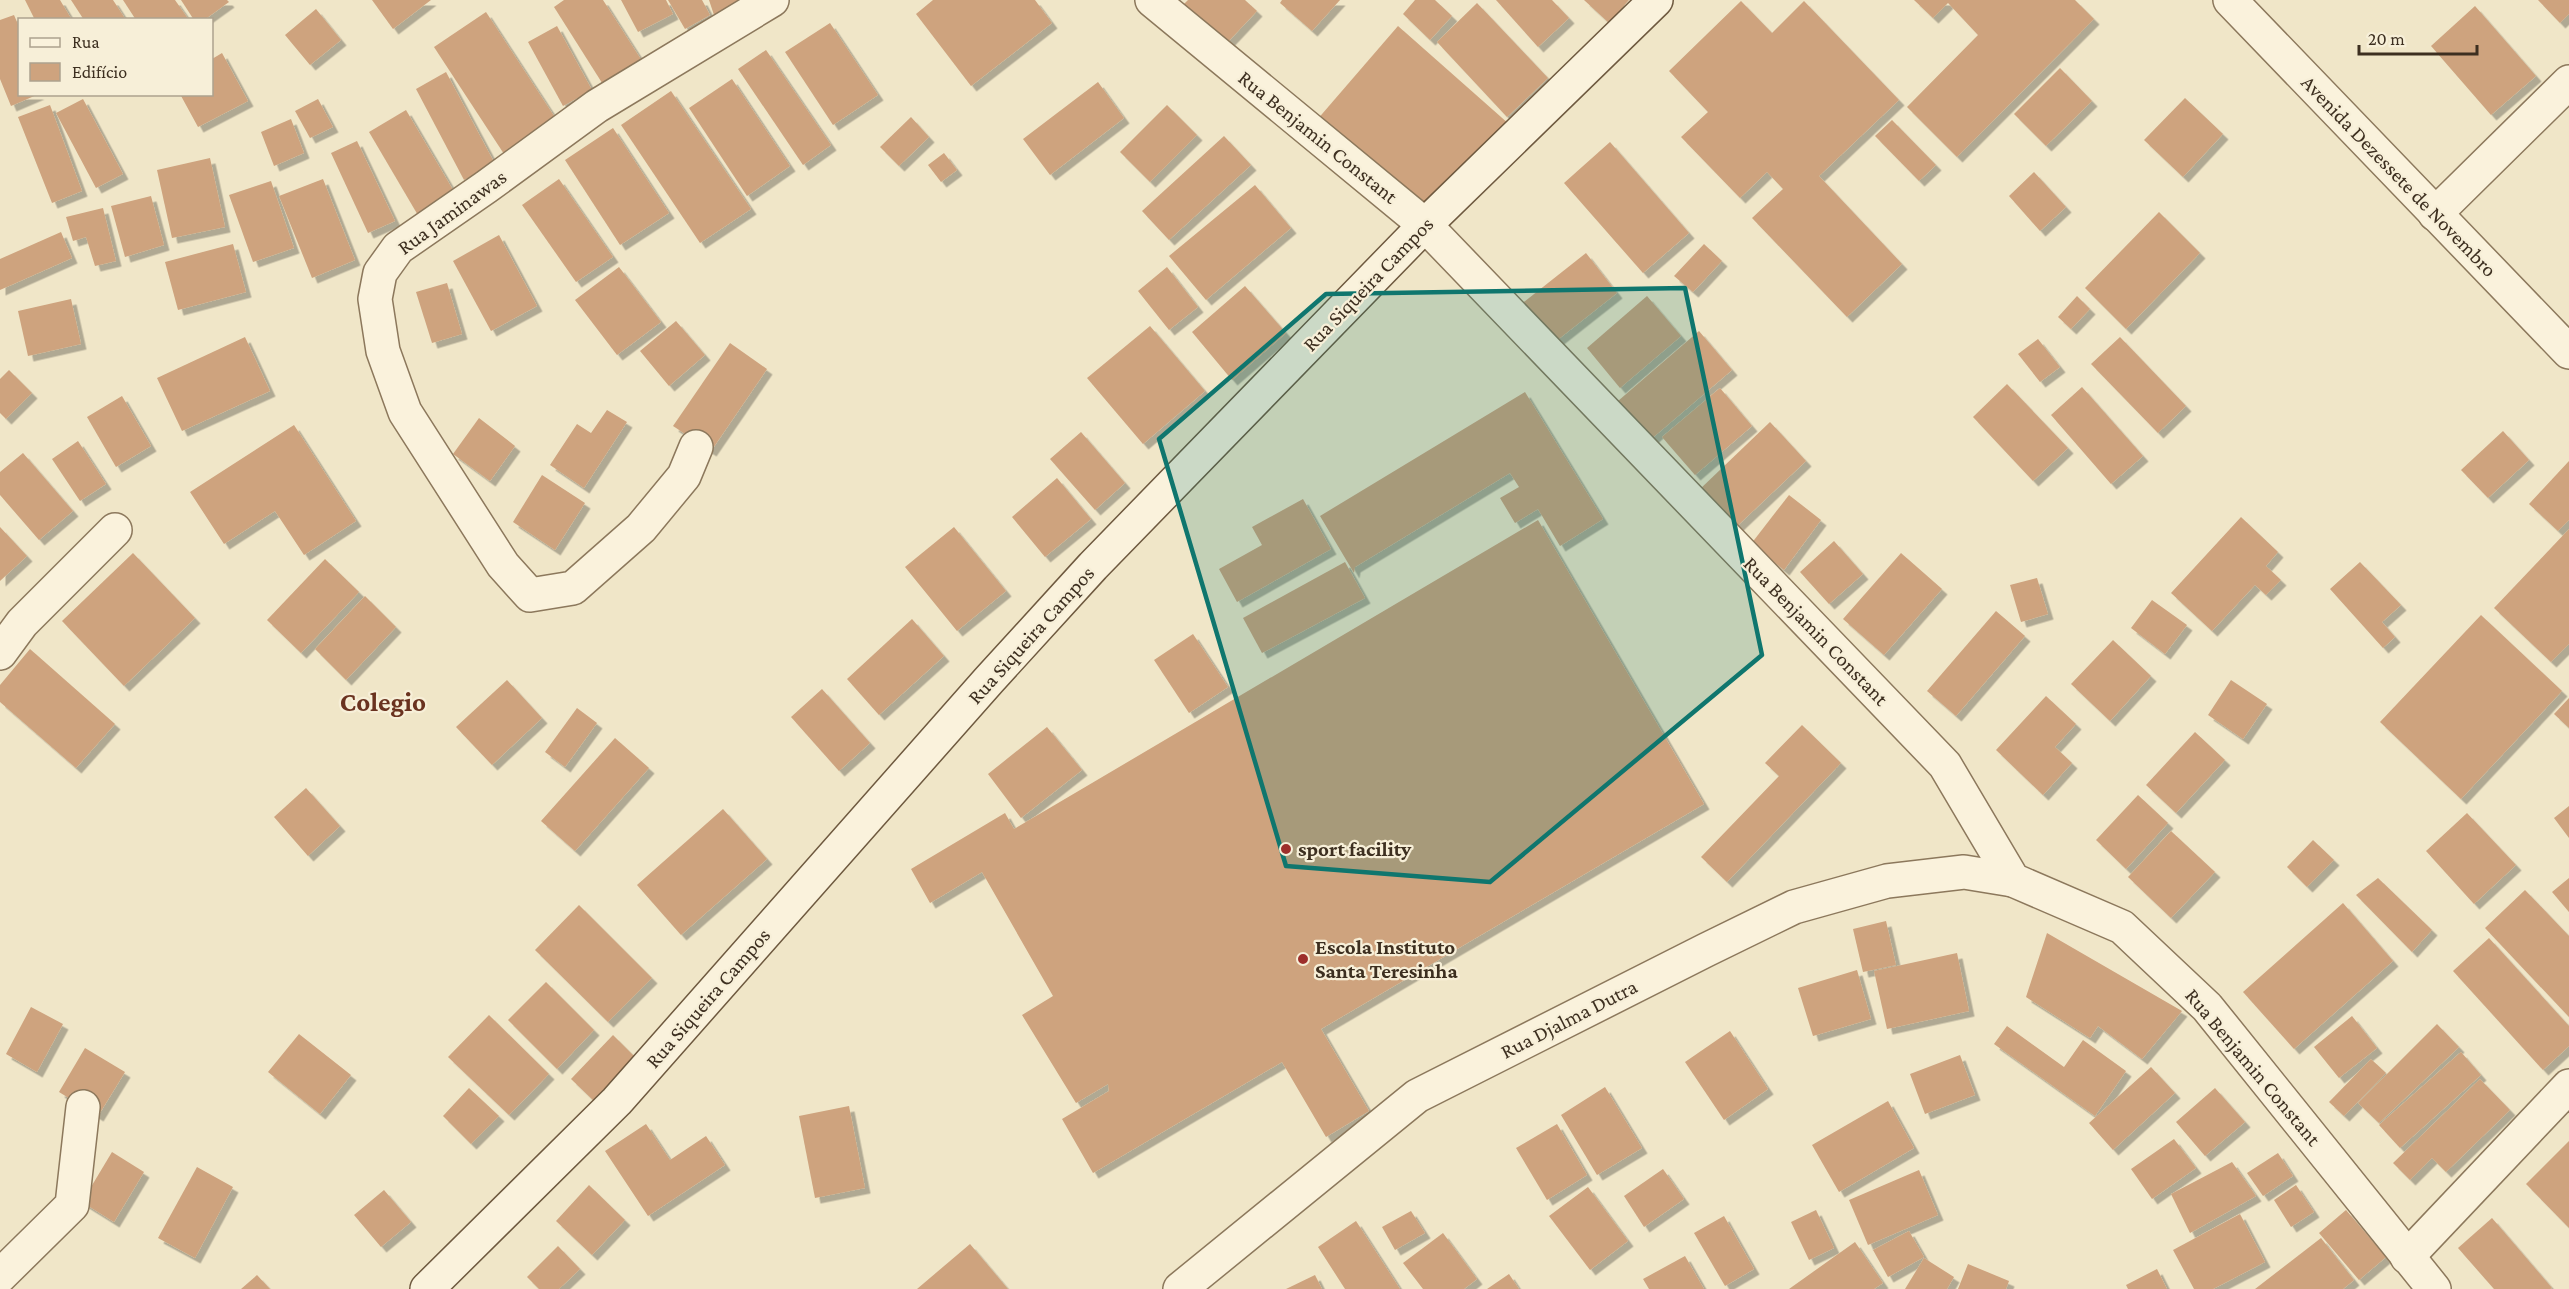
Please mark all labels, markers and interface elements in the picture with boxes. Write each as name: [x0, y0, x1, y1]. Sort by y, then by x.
legend: [18, 18, 213, 96]
scale bar: [2359, 18, 2478, 56]
text: 20 m: [2368, 29, 2405, 49]
text: Rua: [72, 32, 100, 52]
text: Edifício: [72, 62, 127, 82]
street label: Rua Benjamin Constant: [1234, 65, 1403, 209]
street label: Avenida Dezessete de Novembro: [2296, 70, 2502, 282]
street label: Rua Jaminawas: [393, 164, 511, 260]
street label: Rua Siqueira Campos: [1298, 212, 1438, 356]
street label: Rua Benjamin Constant: [1739, 552, 1894, 711]
street label: Rua Siqueira Campos: [963, 561, 1099, 709]
district label: Colegio: [340, 687, 426, 717]
place label: sport facility: [1298, 837, 1412, 861]
marker: sport facility: [1279, 842, 1293, 856]
street label: Rua Siqueira Campos: [641, 923, 775, 1073]
place label: Escola Instituto Santa Teresinha: [1315, 935, 1458, 983]
marker: Escola Instituto Santa Teresinha: [1296, 952, 1310, 966]
street label: Rua Djalma Dutra: [1497, 974, 1642, 1064]
street label: Rua Benjamin Constant: [2180, 984, 2326, 1151]

